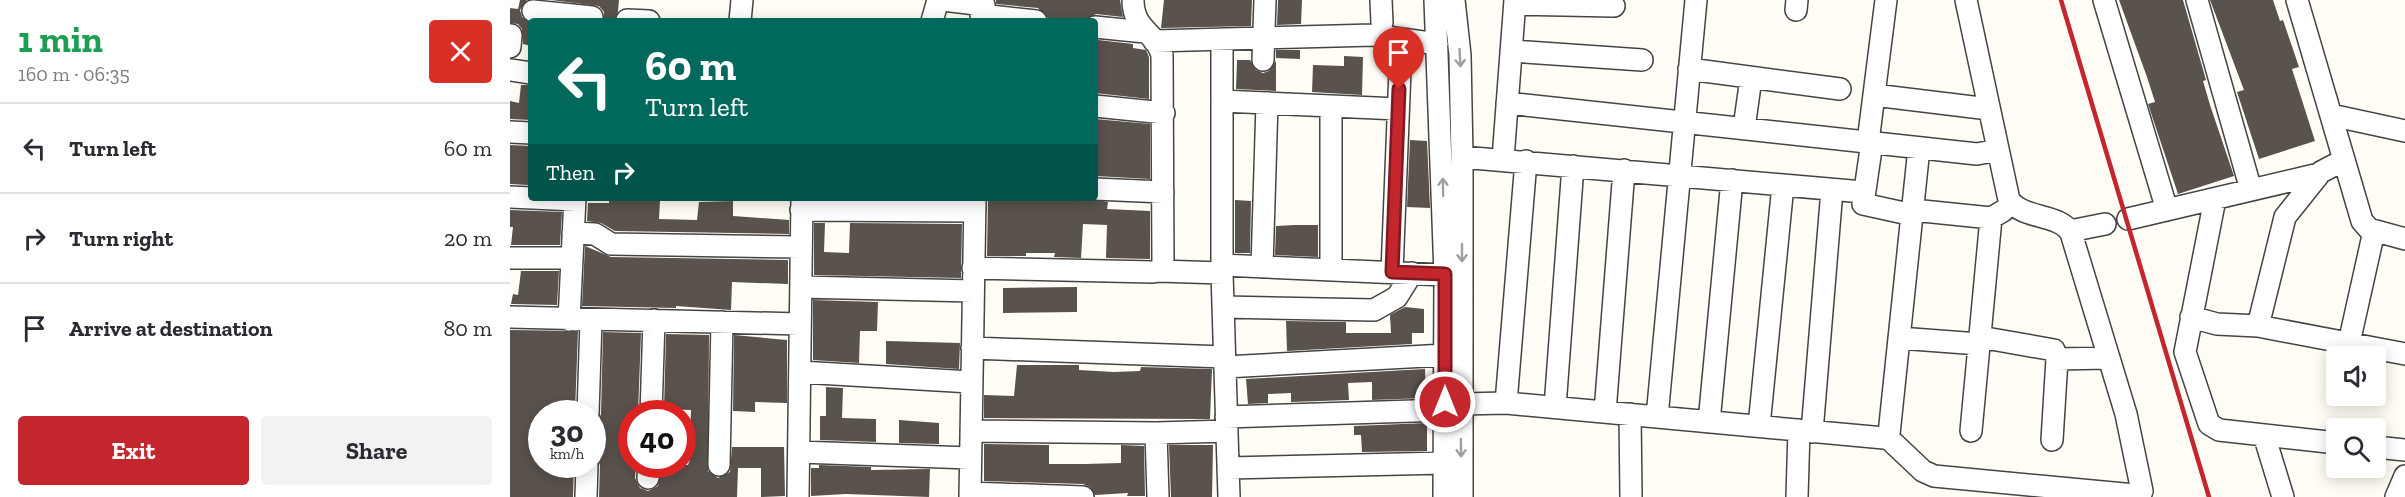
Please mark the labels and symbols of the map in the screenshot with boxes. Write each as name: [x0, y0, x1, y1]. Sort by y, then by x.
pin: [1373, 27, 1424, 89]
one-way arrow: [1454, 48, 1466, 68]
one-way arrow: [1437, 177, 1449, 197]
one-way arrow: [1456, 243, 1467, 263]
position arrow: [1413, 370, 1477, 434]
speed limit sign: 40: [618, 400, 696, 478]
one-way arrow: [1455, 438, 1467, 458]

